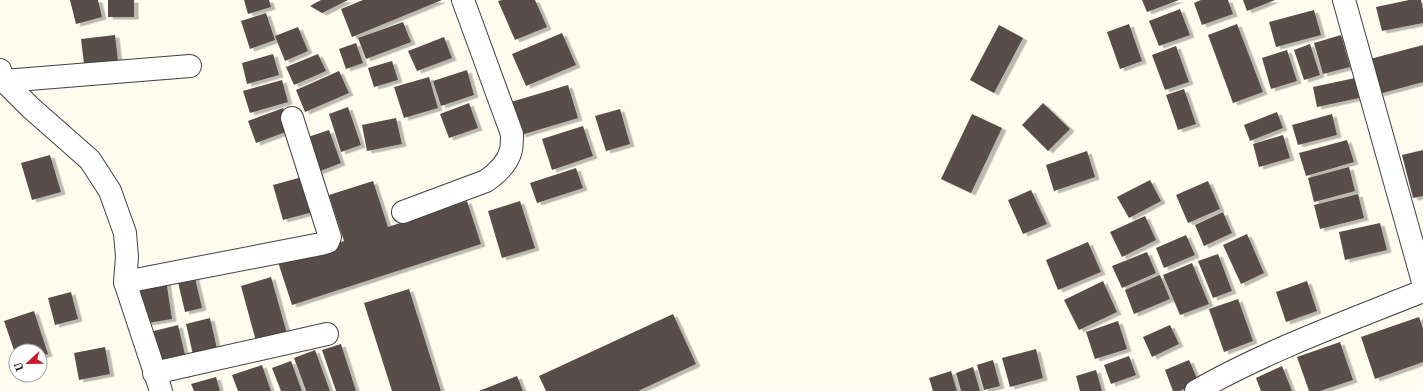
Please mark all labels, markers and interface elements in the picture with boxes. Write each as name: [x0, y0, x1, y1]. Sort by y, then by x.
north arrow: [8, 343, 48, 383]
text: U: [9, 360, 27, 374]

